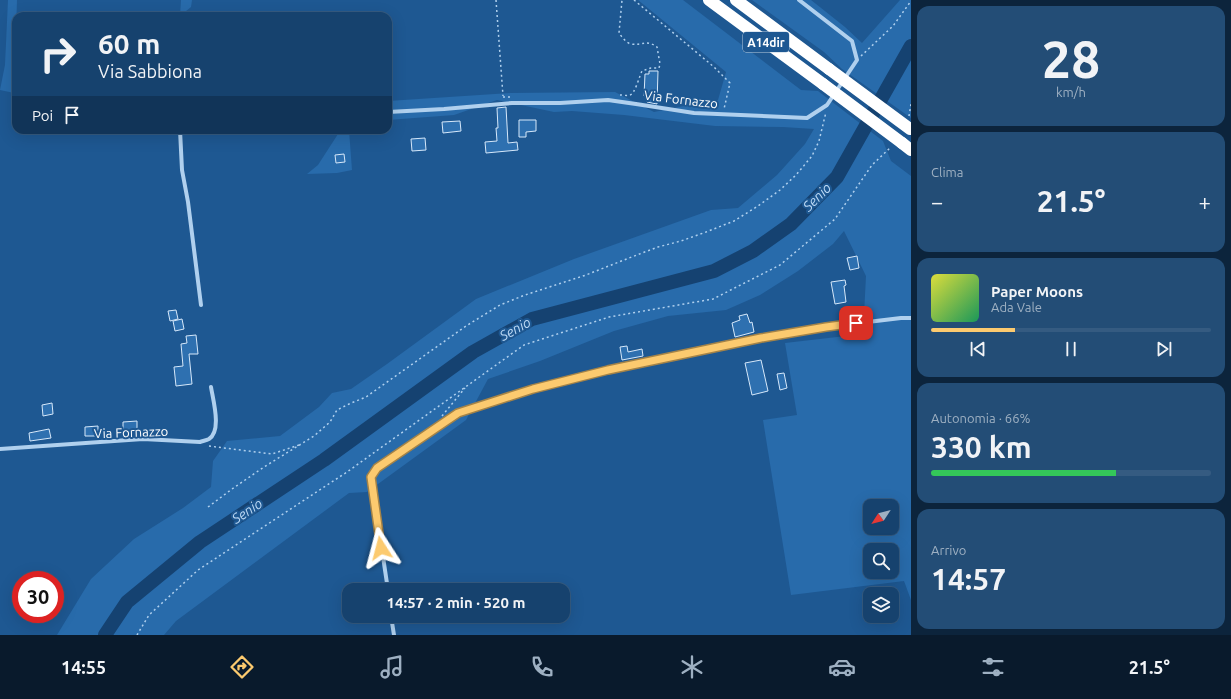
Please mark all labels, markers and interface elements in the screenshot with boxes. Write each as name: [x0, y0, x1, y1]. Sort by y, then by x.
icon: right: [32, 28, 84, 80]
text: 60 m: [98, 28, 160, 59]
text: 28: [1042, 30, 1100, 88]
road number: A14dir: [743, 32, 789, 52]
text: Via Sabbiona: [98, 61, 202, 81]
text: km/h: [1056, 85, 1086, 99]
street label: Via Fornazzo: [643, 88, 719, 110]
icon: arrive: [61, 104, 83, 126]
text: Poi: [32, 107, 53, 124]
text: Clima: [931, 165, 963, 179]
water label: Senio: [799, 179, 835, 215]
text: 21.5°: [1037, 184, 1105, 218]
text: −: [931, 189, 943, 214]
text: +: [1199, 189, 1211, 214]
text: Paper Moons: [991, 283, 1083, 300]
text: Ada Vale: [991, 300, 1042, 314]
pin: [839, 306, 873, 340]
icon: arrive: [845, 312, 867, 334]
water label: Senio: [496, 314, 534, 344]
icon: previous: [967, 338, 989, 360]
icon: pause: [1060, 338, 1082, 360]
icon: next: [1153, 338, 1175, 360]
text: Autonomia · 66%: [931, 411, 1030, 425]
street label: Via Fornazzo: [94, 424, 168, 440]
text: 330 km: [931, 430, 1032, 464]
water label: Senio: [228, 495, 266, 527]
north arrow: [863, 499, 899, 535]
map controls: [863, 499, 899, 623]
position arrow: [360, 527, 402, 569]
button: search: [863, 543, 899, 579]
text: Arrivo: [931, 543, 966, 557]
text: 14:57: [931, 562, 1006, 596]
speed limit sign: 30: [12, 571, 64, 623]
button: layers: [863, 587, 899, 623]
text: 14:57 · 2 min · 520 m: [387, 594, 525, 611]
icon: directions: [228, 653, 256, 681]
icon: music: [378, 653, 406, 681]
icon: phone: [528, 653, 556, 681]
icon: climate: [678, 653, 706, 681]
icon: car: [828, 653, 856, 681]
icon: filters: [979, 653, 1007, 681]
text: 14:55: [61, 657, 106, 677]
text: 21.5°: [1129, 657, 1170, 677]

